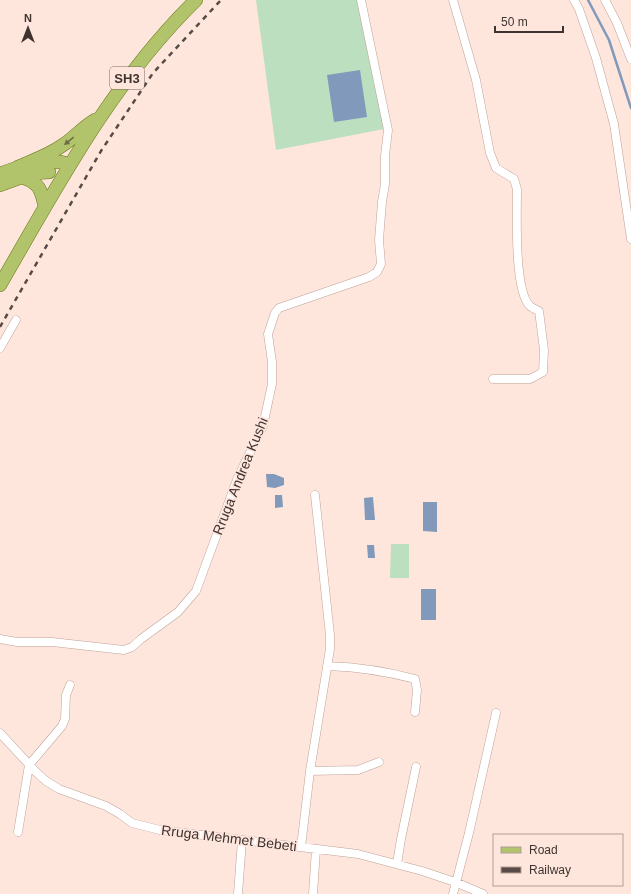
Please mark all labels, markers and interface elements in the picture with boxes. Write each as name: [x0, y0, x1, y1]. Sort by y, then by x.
north arrow: [8, 8, 48, 48]
scale bar: [495, 8, 563, 34]
text: N: [24, 12, 32, 24]
text: 50 m: [501, 15, 528, 29]
road number: SH3: [110, 67, 144, 89]
one-way arrow: [63, 136, 74, 145]
street label: Rruga Andrea Kushi: [209, 415, 271, 537]
street label: Rruga Mehmet Bebeti: [160, 822, 298, 854]
legend: [493, 834, 623, 886]
text: Road: [529, 843, 558, 857]
text: Railway: [529, 863, 571, 877]

